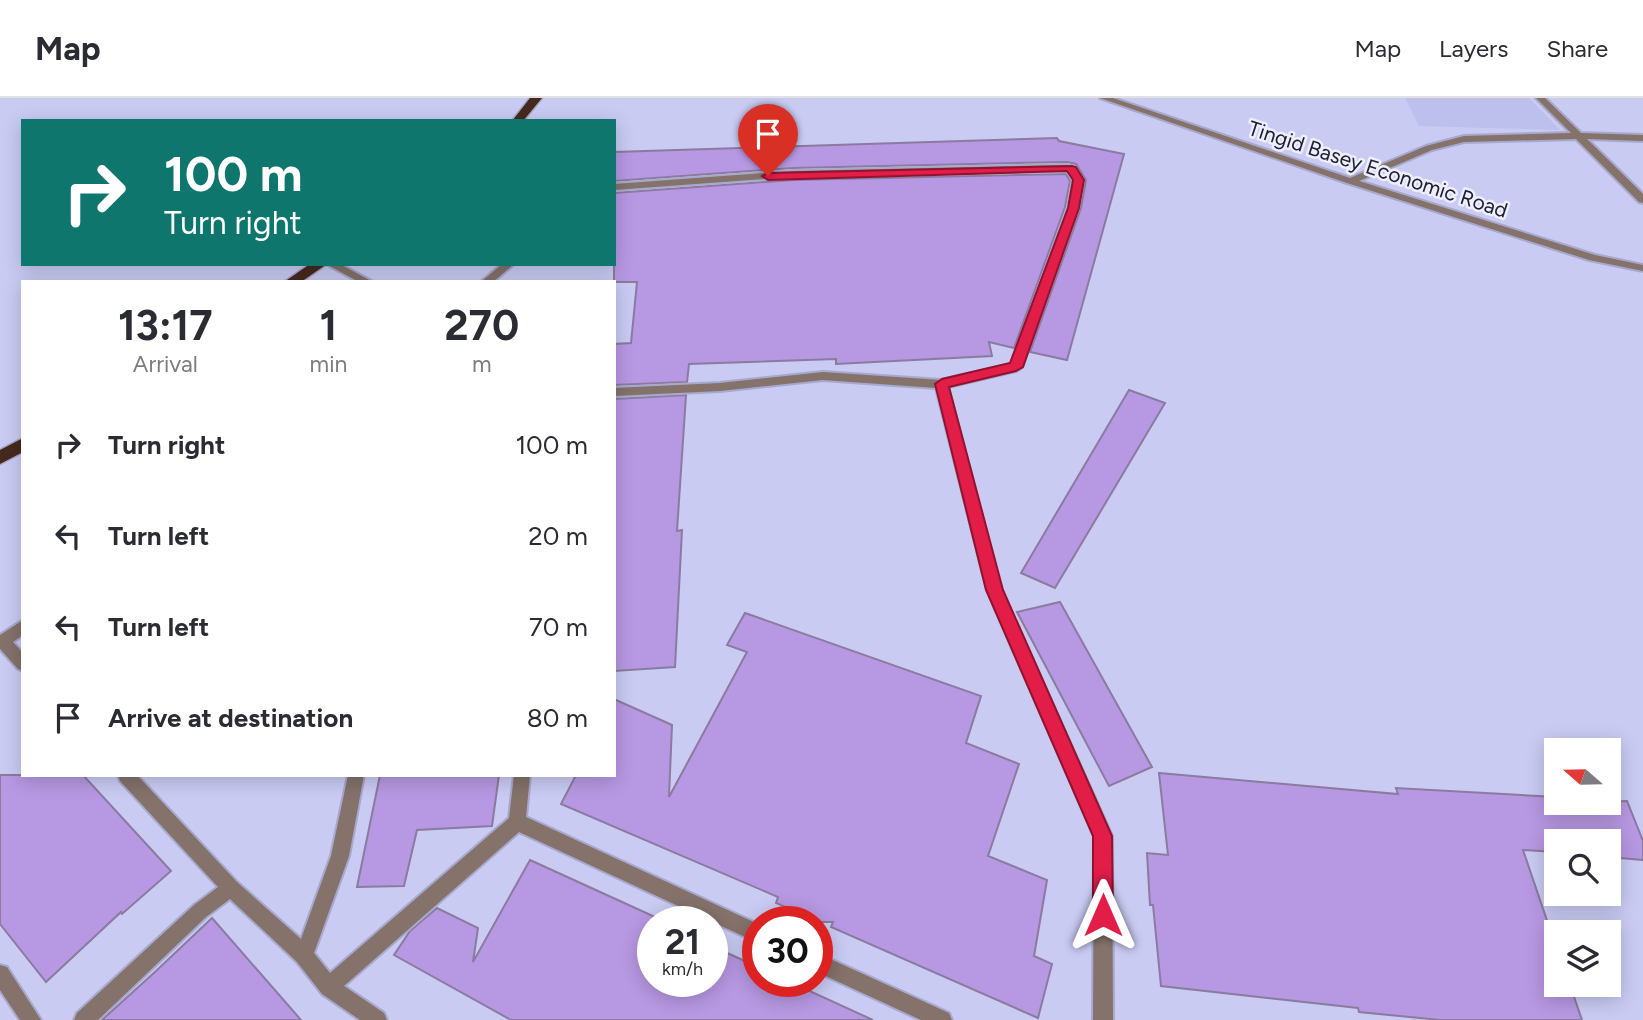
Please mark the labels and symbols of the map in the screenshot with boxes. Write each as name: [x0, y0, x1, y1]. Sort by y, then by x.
pin: [738, 104, 798, 176]
street label: Tingid Basey Economic Road: [1245, 115, 1511, 223]
north arrow: [1544, 738, 1620, 816]
position arrow: [1066, 878, 1140, 952]
speed limit sign: 30: [742, 906, 833, 997]

